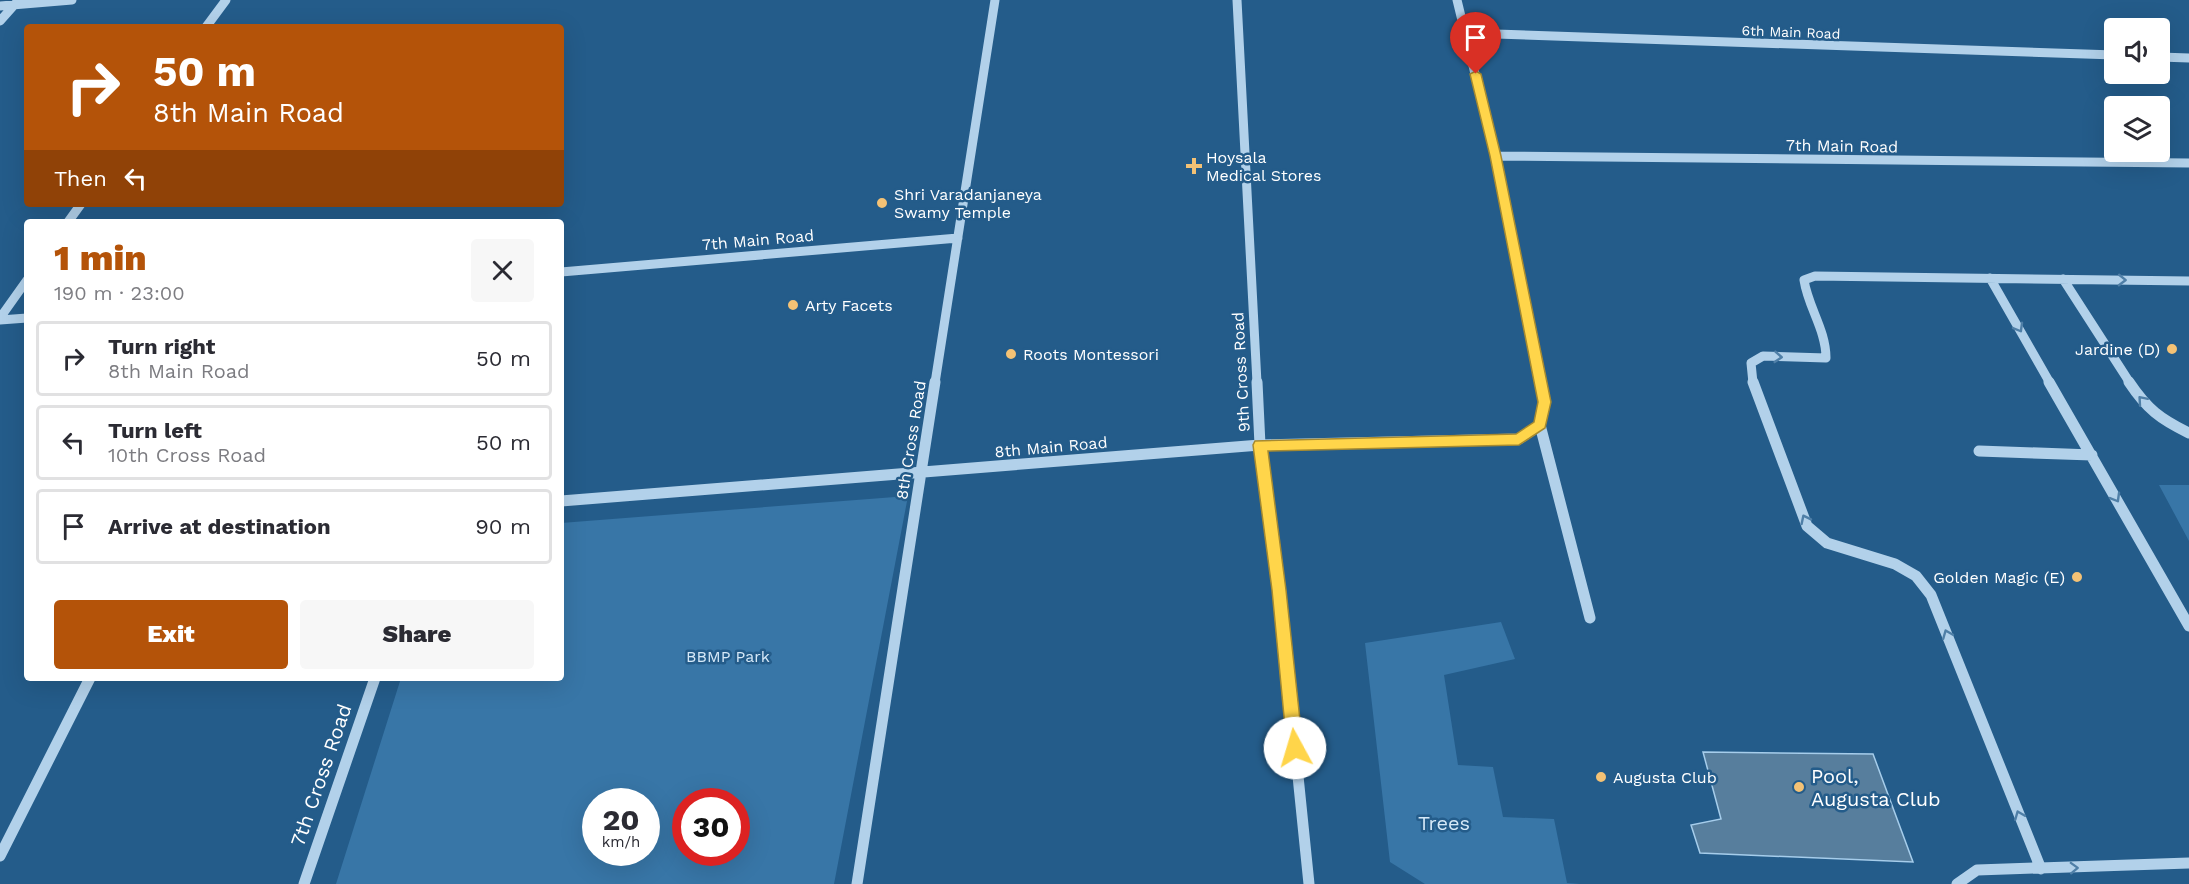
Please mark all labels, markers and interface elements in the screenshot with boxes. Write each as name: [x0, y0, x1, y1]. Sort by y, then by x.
pin: [1450, 12, 1501, 74]
map controls: [2104, 18, 2170, 162]
button: sound: [2104, 18, 2170, 84]
icon: arrive: [1459, 21, 1492, 54]
street label: 6th Main Road: [1741, 22, 1841, 42]
text: 50 m: [153, 47, 256, 96]
icon: right: [54, 48, 132, 126]
button: layers: [2104, 96, 2170, 162]
text: 8th Main Road: [153, 97, 344, 129]
street label: 7th Main Road: [1786, 136, 1898, 156]
place label: Hoysala Medical Stores: [1206, 148, 1321, 185]
marker: Hoysala Medical Stores: [1187, 159, 1201, 173]
icon: left: [119, 162, 152, 195]
text: Then: [54, 166, 107, 191]
place label: Shri Varadanjaneya Swamy Temple: [894, 185, 1042, 222]
marker: Shri Varadanjaneya Swamy Temple: [875, 196, 889, 210]
street label: 7th Main Road: [701, 226, 815, 254]
text: 1 min: [54, 237, 147, 279]
button: close: [471, 239, 534, 302]
one-way arrow: [2117, 274, 2126, 286]
text: 190 m · 23:00: [54, 281, 185, 305]
place label: Arty Facets: [805, 296, 893, 315]
marker: Arty Facets: [786, 298, 800, 312]
street label: 9th Cross Road: [1228, 311, 1254, 433]
one-way arrow: [2012, 322, 2024, 332]
text: Turn right: [108, 334, 215, 359]
place label: Jardine (D): [2075, 340, 2160, 359]
icon: right: [57, 342, 90, 375]
marker: Jardine (D): [2165, 342, 2179, 356]
place label: Roots Montessori: [1023, 345, 1159, 364]
text: 50 m: [476, 346, 531, 371]
marker: Roots Montessori: [1004, 347, 1018, 361]
one-way arrow: [1773, 350, 1782, 363]
text: 8th Main Road: [108, 359, 250, 383]
street label: 8th Cross Road: [892, 379, 930, 501]
one-way arrow: [2138, 396, 2149, 406]
text: Turn left: [108, 418, 202, 443]
icon: left: [57, 426, 90, 459]
text: 50 m: [476, 430, 531, 455]
street label: 8th Main Road: [994, 433, 1108, 461]
text: 10th Cross Road: [108, 443, 266, 467]
one-way arrow: [2109, 492, 2120, 502]
icon: arrive: [57, 510, 90, 543]
text: Arrive at destination: [108, 514, 331, 539]
text: 90 m: [475, 514, 531, 539]
one-way arrow: [1801, 514, 1813, 525]
place label: Golden Magic (E): [1933, 568, 2065, 587]
marker: Golden Magic (E): [2070, 570, 2084, 584]
button: Exit: [54, 600, 288, 669]
button: Share: [300, 600, 534, 669]
one-way arrow: [1942, 629, 1954, 640]
park label: BBMP Park: [686, 647, 770, 666]
street label: 7th Cross Road: [285, 701, 357, 849]
position arrow: [1263, 716, 1327, 780]
place label: Pool, Augusta Club: [1811, 764, 1941, 811]
place label: Augusta Club: [1613, 768, 1717, 787]
marker: Augusta Club: [1594, 770, 1608, 784]
marker: Pool, Augusta Club: [1792, 780, 1806, 794]
speed limit sign: 30: [672, 788, 750, 866]
text: 20: [602, 802, 640, 837]
one-way arrow: [2014, 810, 2026, 821]
park label: Trees: [1418, 811, 1470, 835]
text: km/h: [602, 833, 640, 851]
one-way arrow: [2070, 862, 2079, 875]

